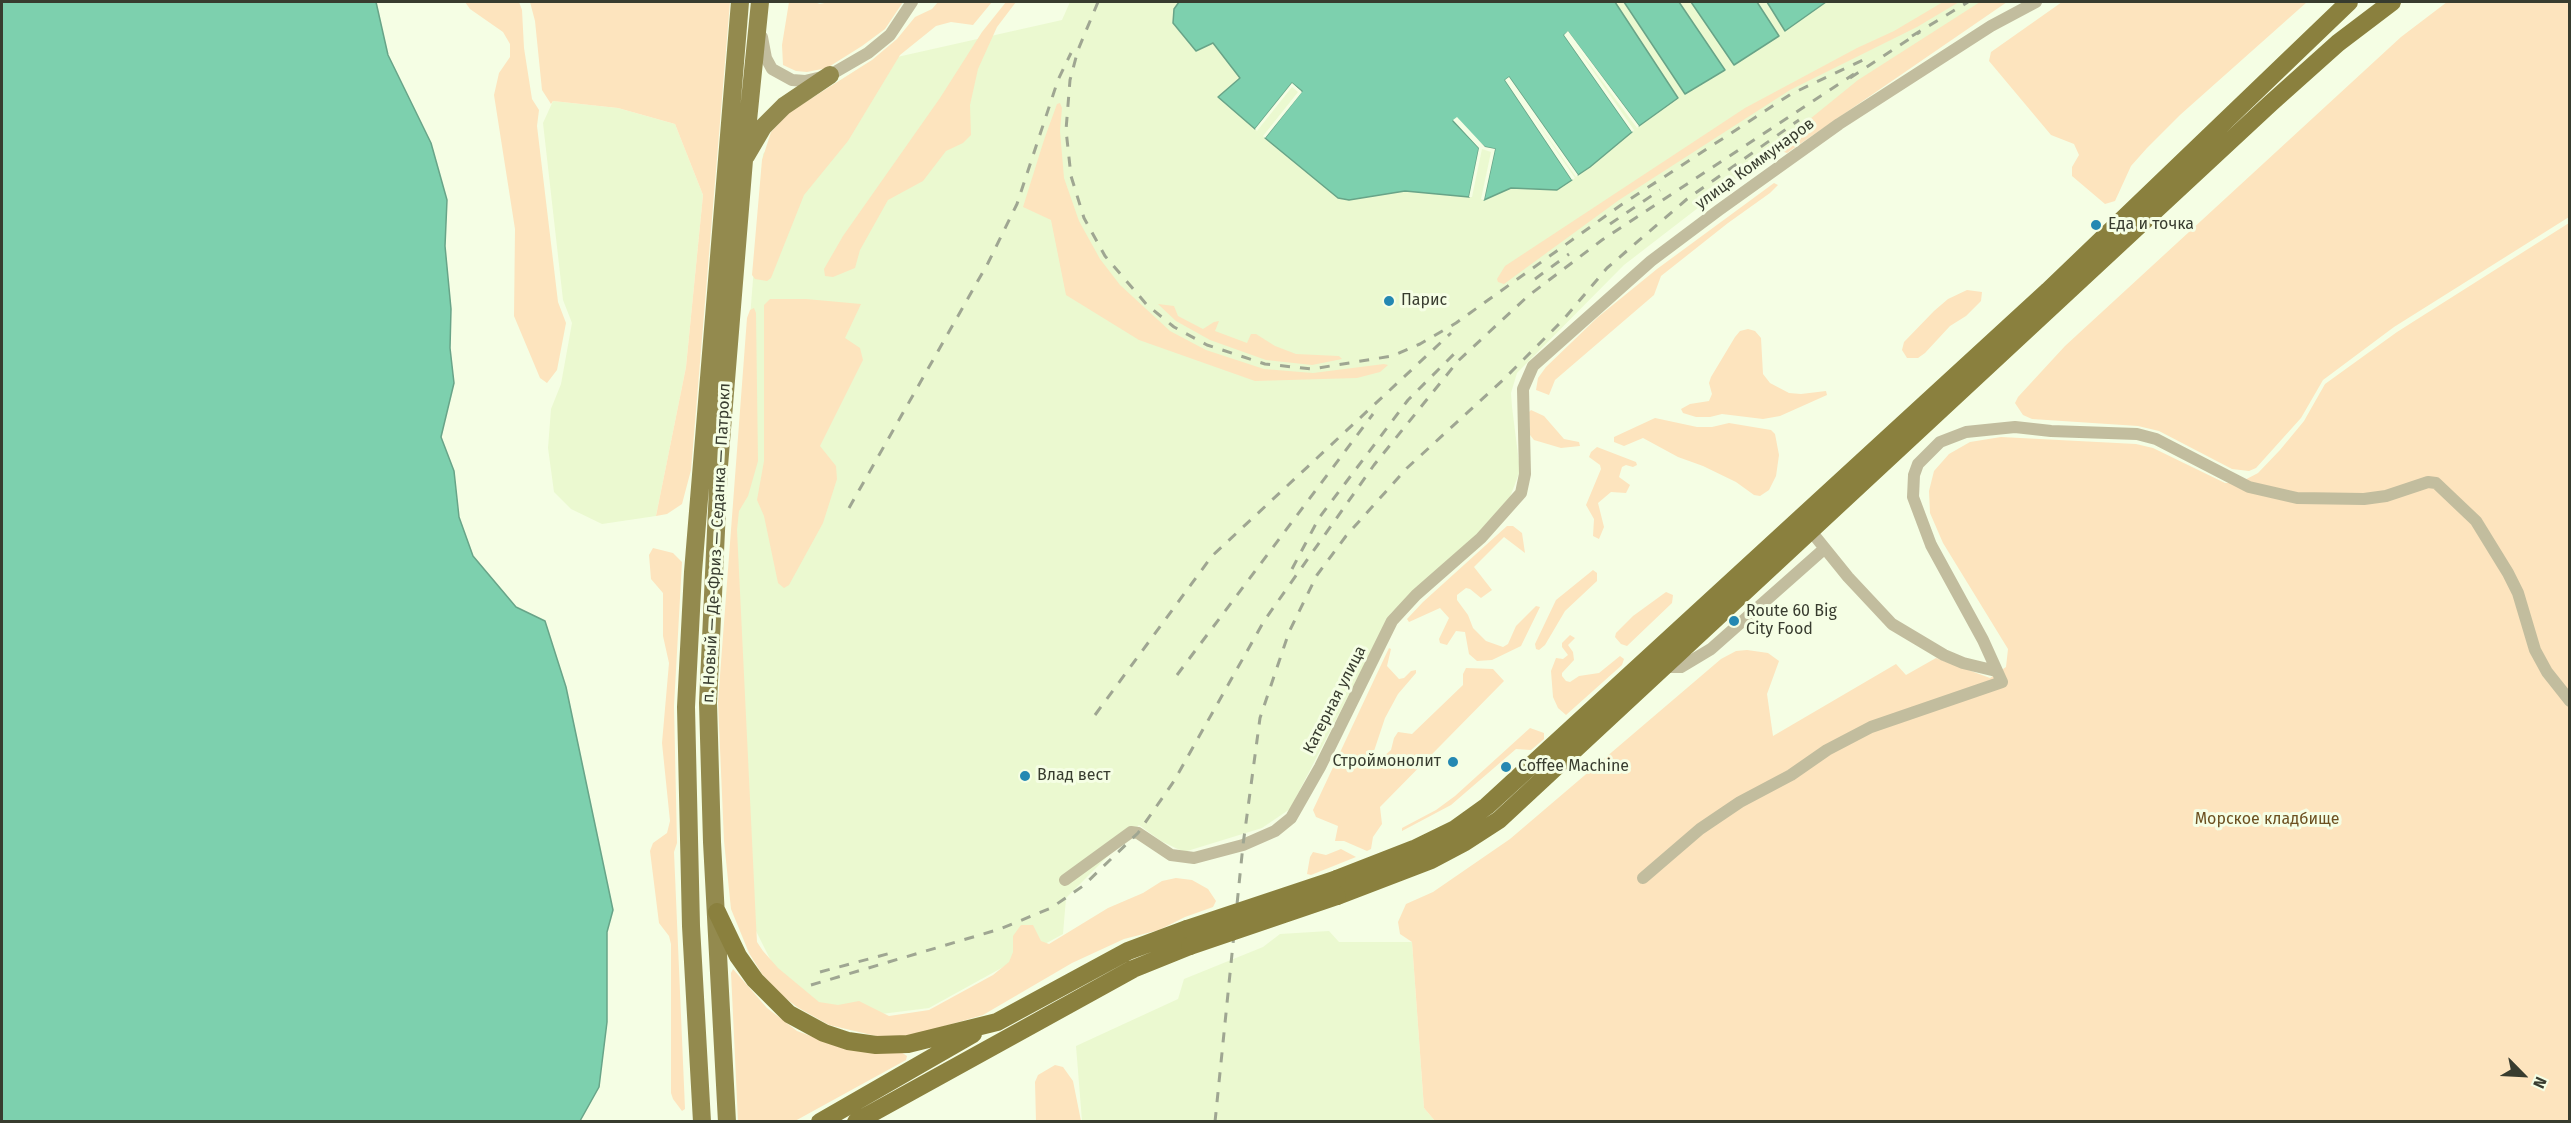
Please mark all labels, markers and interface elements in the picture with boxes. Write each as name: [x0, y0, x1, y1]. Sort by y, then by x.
street label: улица Коммунаров: [1692, 114, 1818, 214]
place label: Еда и точка: [2108, 215, 2194, 235]
marker: Еда и точка: [2089, 218, 2103, 232]
place label: Парис: [1401, 291, 1447, 311]
marker: Парис: [1382, 294, 1396, 308]
street label: п. Новый — Де-Фриз — Седанка — Патрокл: [699, 382, 735, 704]
place label: Route 60 Big City Food: [1746, 602, 1837, 640]
marker: Route 60 Big City Food: [1727, 614, 1741, 628]
street label: Катерная улица: [1300, 643, 1370, 757]
place label: Строймонолит: [1332, 752, 1441, 772]
marker: Строймонолит: [1446, 755, 1460, 769]
place label: Coffee Machine: [1518, 757, 1629, 777]
marker: Coffee Machine: [1499, 760, 1513, 774]
place label: Влад вест: [1037, 766, 1110, 786]
marker: Влад вест: [1018, 769, 1032, 783]
park label: Морское кладбище: [2195, 810, 2339, 830]
north arrow: [2493, 1045, 2553, 1105]
text: N: [2529, 1074, 2551, 1091]

